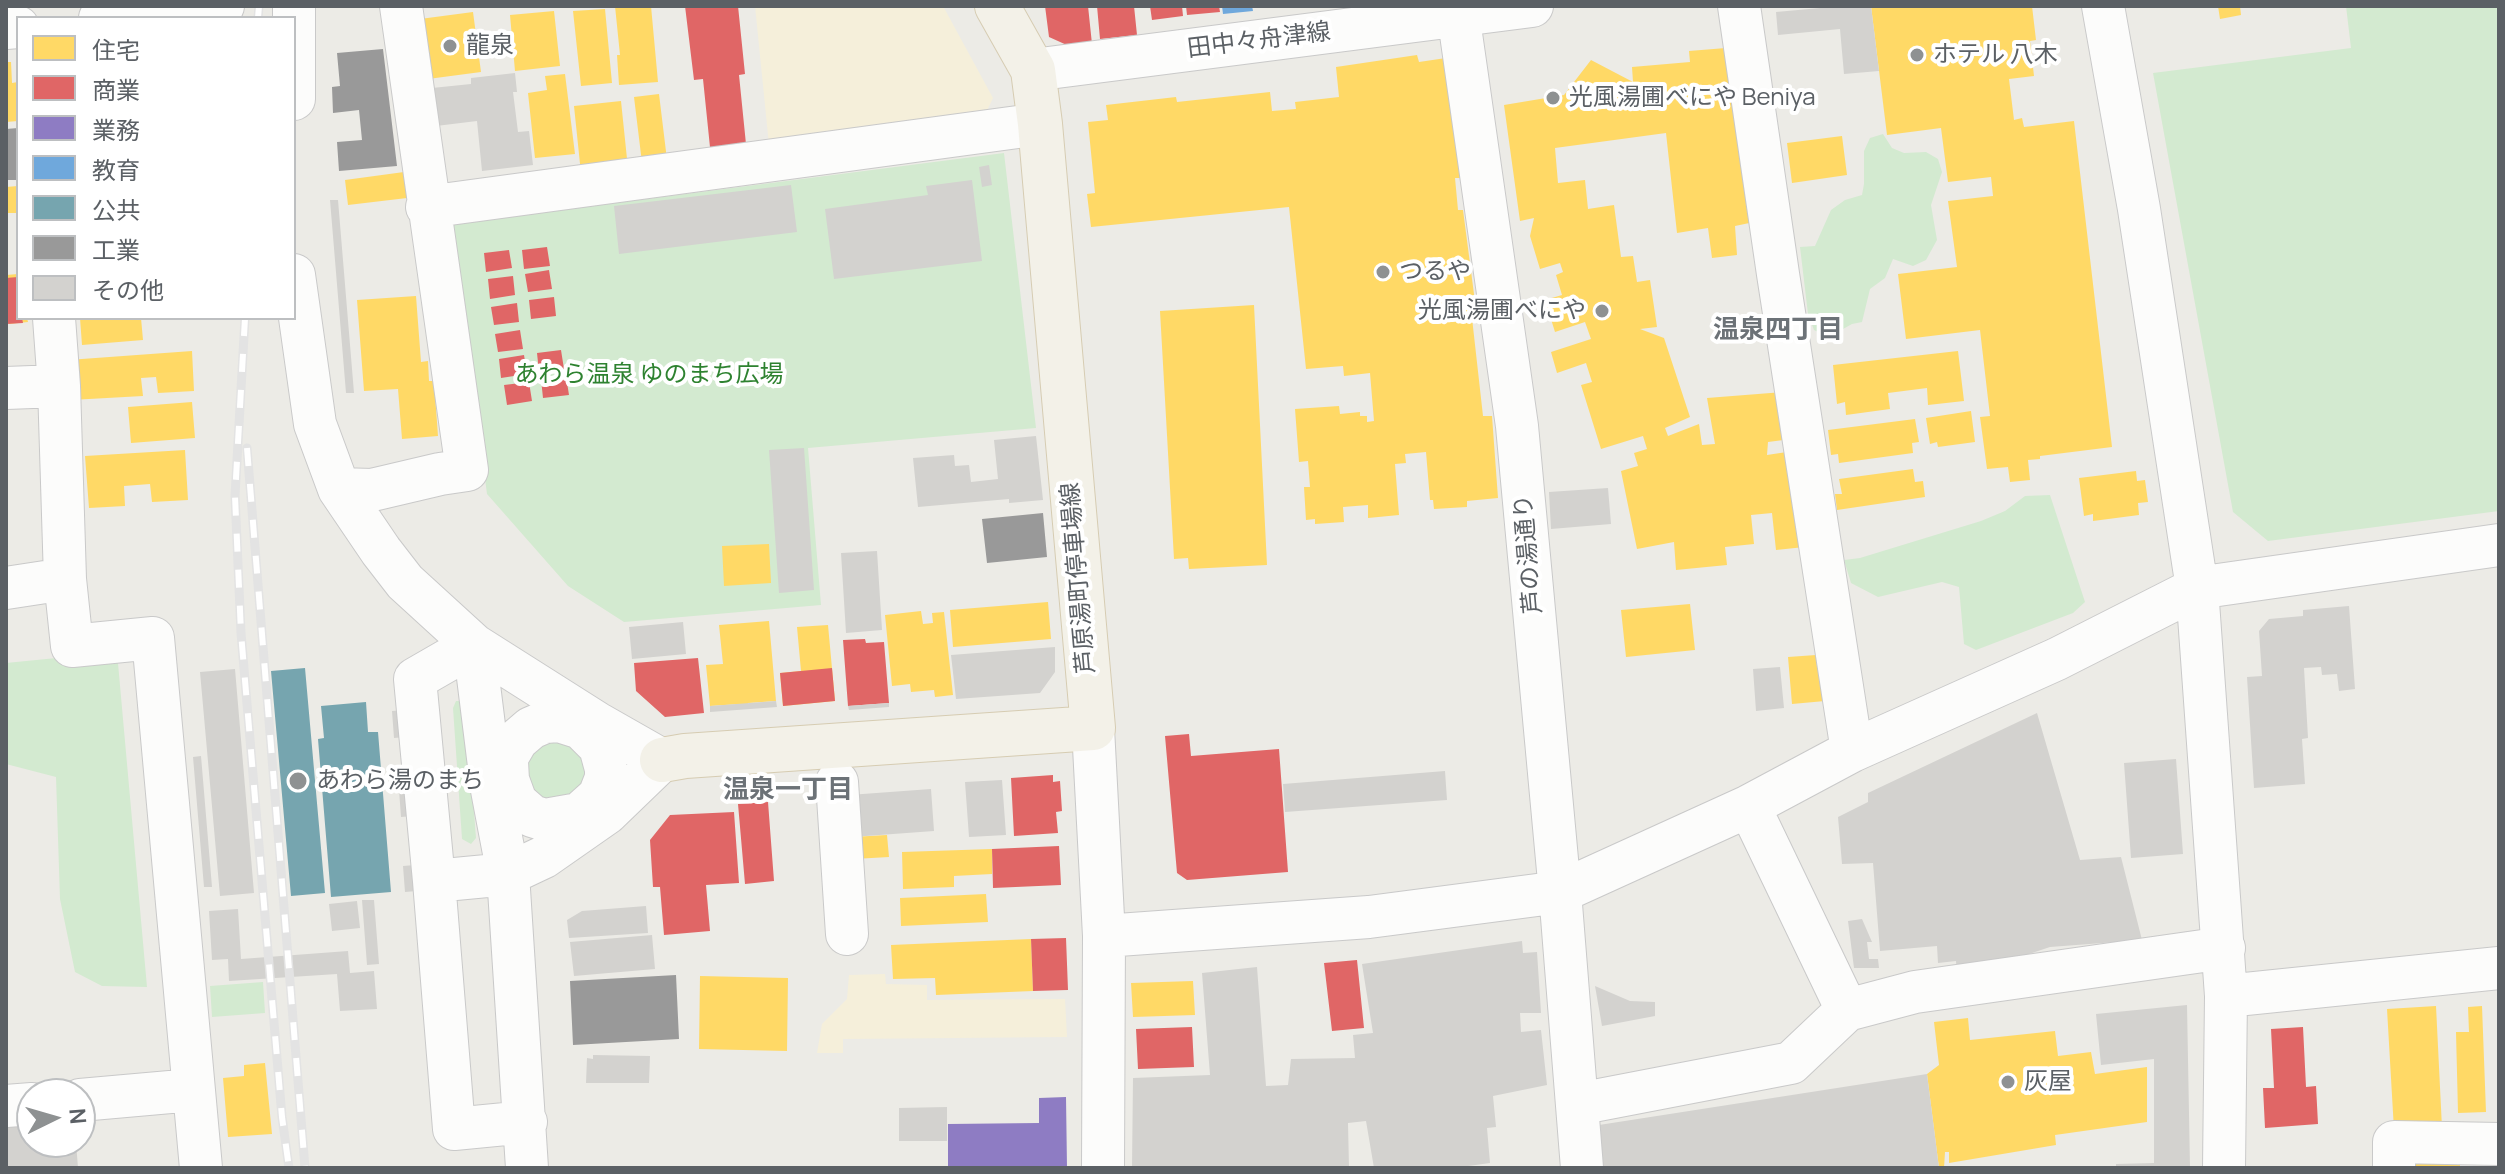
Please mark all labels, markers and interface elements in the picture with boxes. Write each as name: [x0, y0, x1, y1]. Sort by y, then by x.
legend: [16, 16, 296, 320]
street label: 田中々舟津線: [1186, 18, 1332, 64]
place label: 龍泉: [466, 32, 514, 60]
text: 住宅: [92, 33, 140, 66]
marker: 龍泉: [441, 37, 459, 55]
place label: ホテル 八木: [1933, 41, 2058, 69]
marker: ホテル 八木: [1908, 46, 1926, 64]
text: 商業: [92, 73, 140, 106]
place label: 光風湯圃べにや Beniya: [1569, 84, 1816, 112]
marker: 光風湯圃べにや Beniya: [1544, 89, 1562, 107]
text: 業務: [92, 113, 140, 146]
text: 教育: [92, 153, 140, 186]
text: 公共: [92, 193, 140, 226]
text: 工業: [92, 233, 140, 266]
place label: つるや: [1399, 258, 1471, 286]
marker: つるや: [1374, 263, 1392, 281]
text: その他: [92, 273, 164, 306]
place label: 光風湯圃べにや: [1418, 297, 1586, 325]
marker: 光風湯圃べにや: [1593, 302, 1611, 320]
district label: 温泉四丁目: [1713, 315, 1843, 347]
park label: あわら温泉 ゆのまち広場: [515, 361, 783, 389]
street label: 芦原湯町停車場線: [1056, 481, 1102, 675]
street label: 芦の湯通り: [1509, 493, 1549, 615]
place label: あわら湯のまち: [316, 767, 484, 795]
marker: あわら湯のまち: [287, 770, 309, 792]
district label: 温泉一丁目: [723, 775, 853, 807]
place label: 灰屋: [2024, 1068, 2072, 1096]
marker: 灰屋: [1999, 1073, 2017, 1091]
north arrow: [16, 1078, 96, 1158]
text: N: [62, 1107, 94, 1125]

